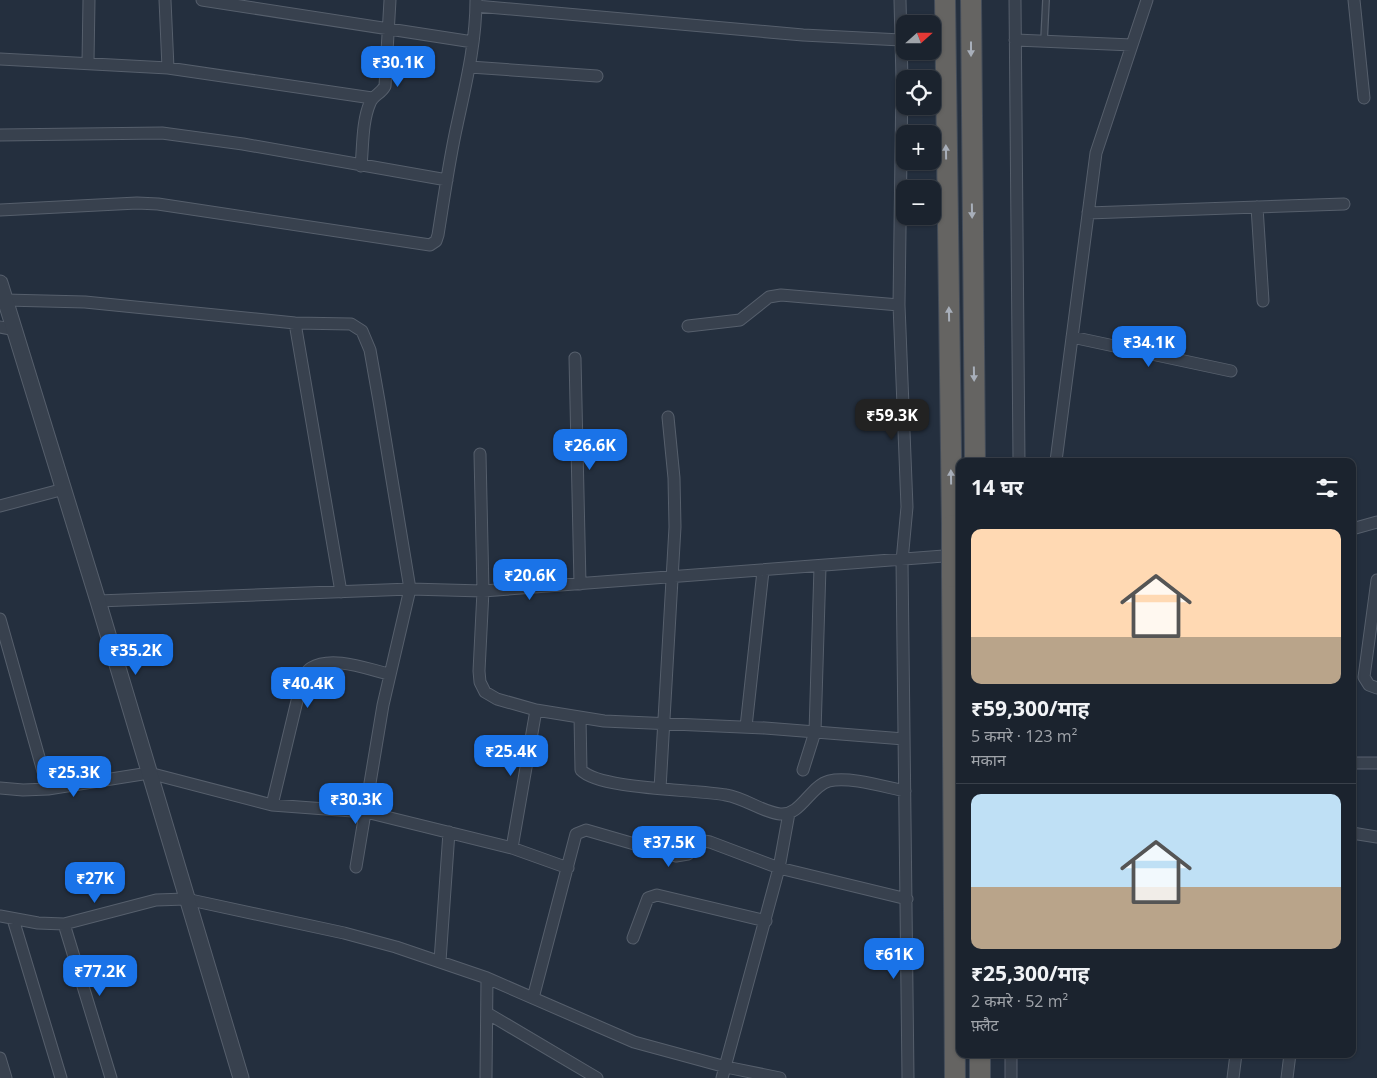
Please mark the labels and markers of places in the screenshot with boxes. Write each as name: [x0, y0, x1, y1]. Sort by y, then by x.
pin: ₹30.1K: [357, 46, 439, 88]
pin: ₹34.1K: [1108, 326, 1190, 368]
pin: ₹59.3K: [851, 398, 933, 441]
pin: ₹26.6K: [549, 428, 631, 471]
pin: ₹20.6K: [489, 558, 571, 601]
pin: ₹35.2K: [95, 634, 177, 676]
pin: ₹40.4K: [267, 666, 349, 709]
pin: ₹25.4K: [470, 734, 552, 777]
pin: ₹25.3K: [33, 756, 115, 798]
pin: ₹30.3K: [315, 782, 397, 825]
pin: ₹37.5K: [628, 826, 710, 868]
pin: ₹27K: [65, 862, 125, 904]
pin: ₹61K: [864, 938, 924, 980]
pin: ₹77.2K: [59, 954, 141, 997]

